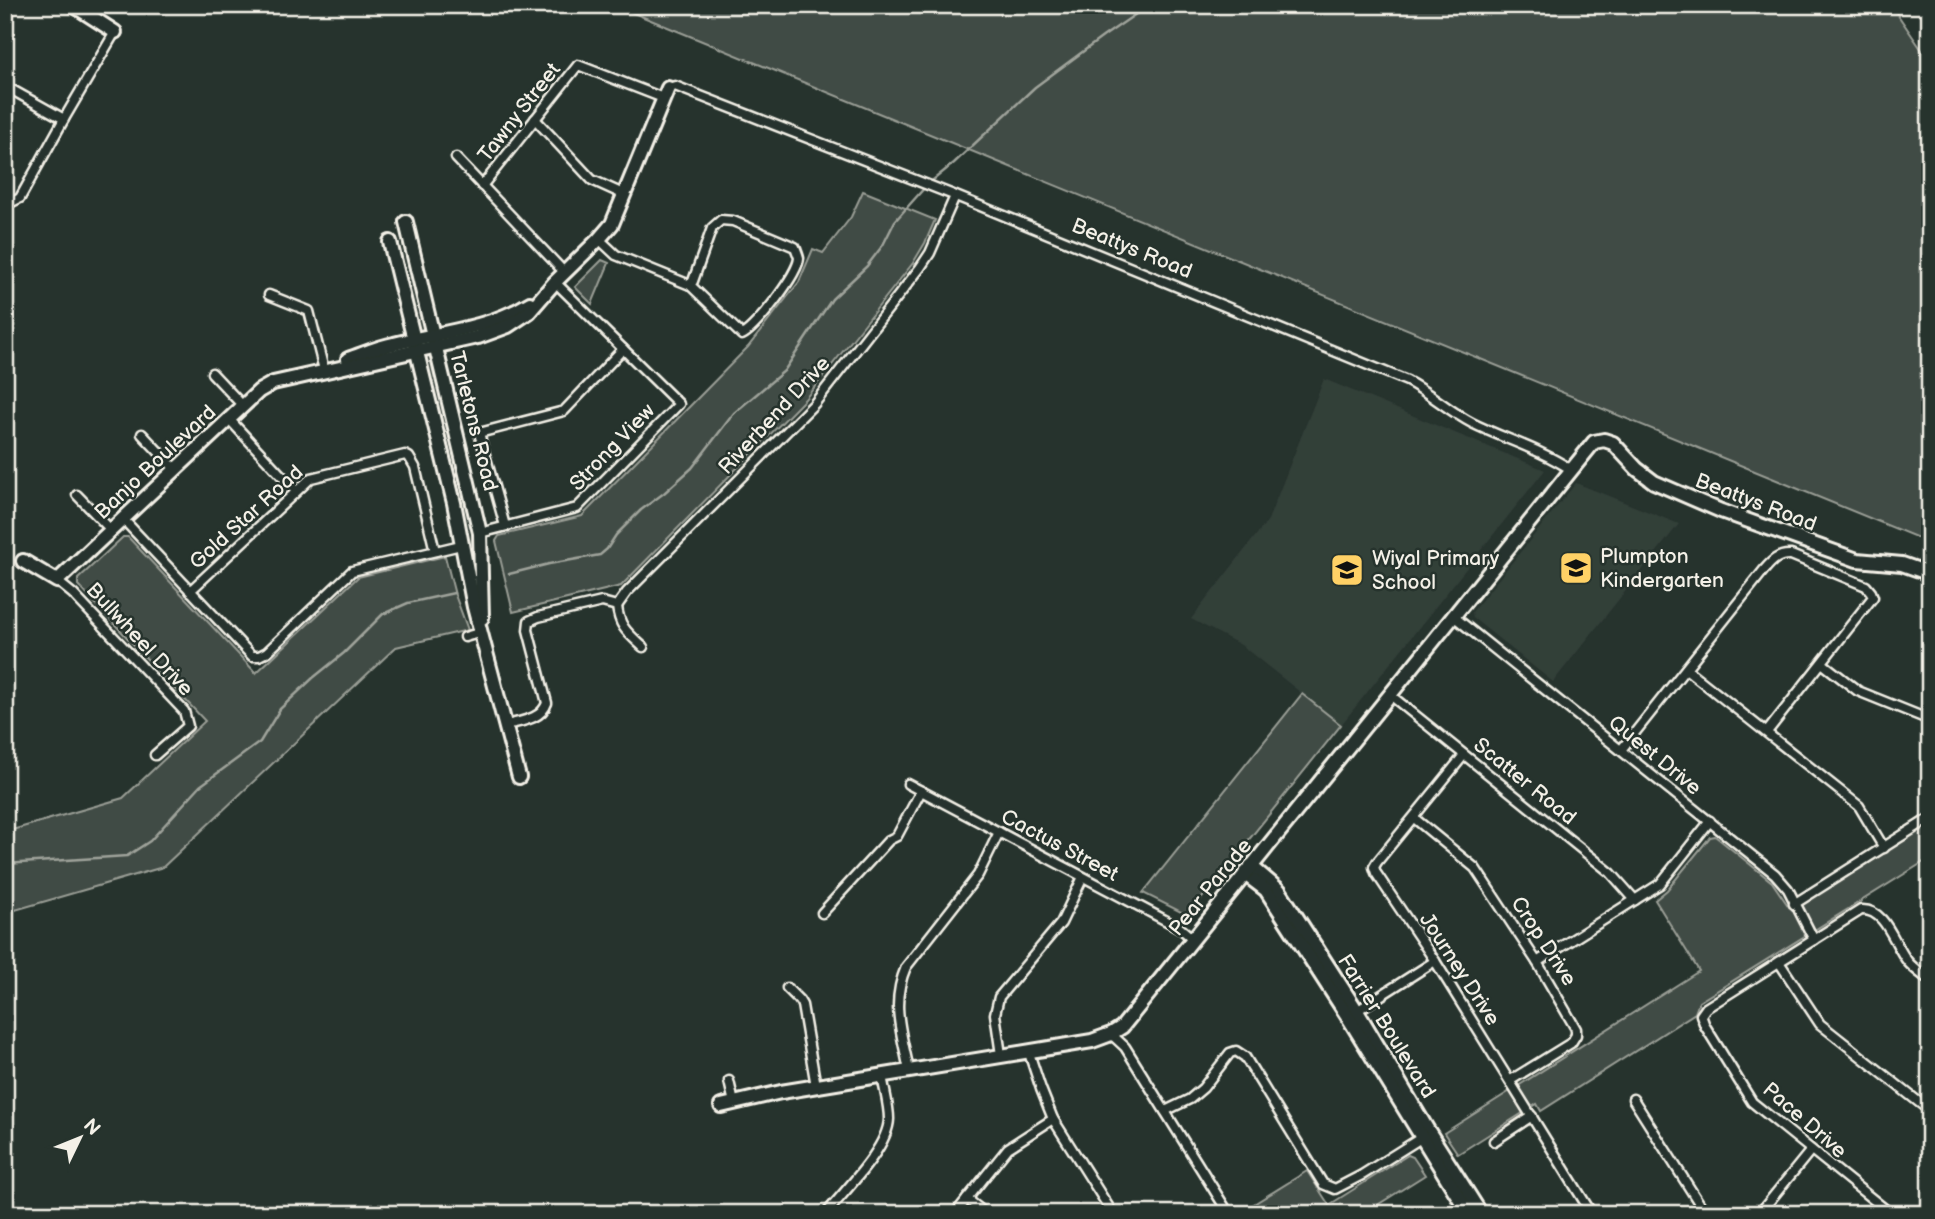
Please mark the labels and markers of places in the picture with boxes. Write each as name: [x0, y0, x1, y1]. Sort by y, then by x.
place label: Plumpton Kindergarten: [1600, 544, 1724, 593]
place label: Wiyal Primary School: [1372, 546, 1500, 595]
school or university icon: Plumpton Kindergarten: [1557, 549, 1595, 587]
school or university icon: Wiyal Primary School: [1328, 551, 1366, 589]

